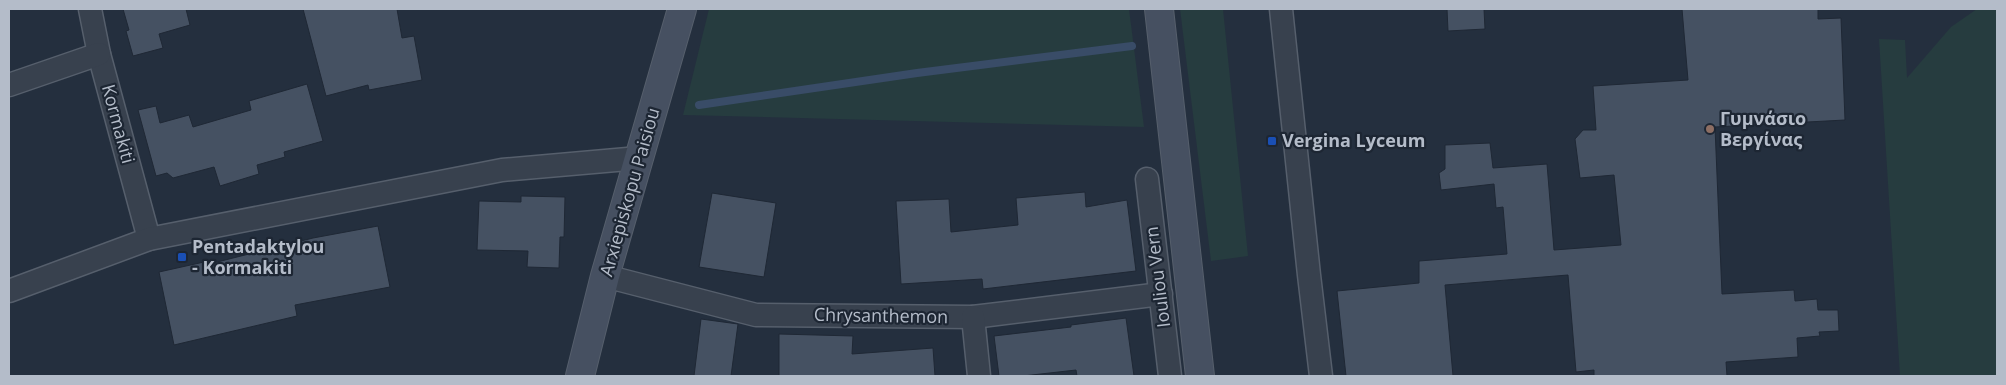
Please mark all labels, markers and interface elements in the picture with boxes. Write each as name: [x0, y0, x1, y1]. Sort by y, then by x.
street label: Kormakiti: [97, 82, 141, 166]
street label: Arxiepiskopu Paisiou: [593, 105, 665, 279]
place label: Γυμνάσιο Βεργίνας: [1720, 106, 1806, 151]
marker: Γυμνάσιο Βεργίνας: [1704, 123, 1716, 135]
place label: Vergina Lyceum: [1282, 128, 1425, 152]
marker: Vergina Lyceum: [1266, 135, 1278, 147]
street label: Iouliou Vern: [1139, 225, 1175, 329]
place label: Pentadaktylou - Kormakiti: [192, 234, 324, 279]
marker: Pentadaktylou - Kormakiti: [176, 251, 188, 263]
street label: Chrysanthemon: [814, 302, 948, 328]

